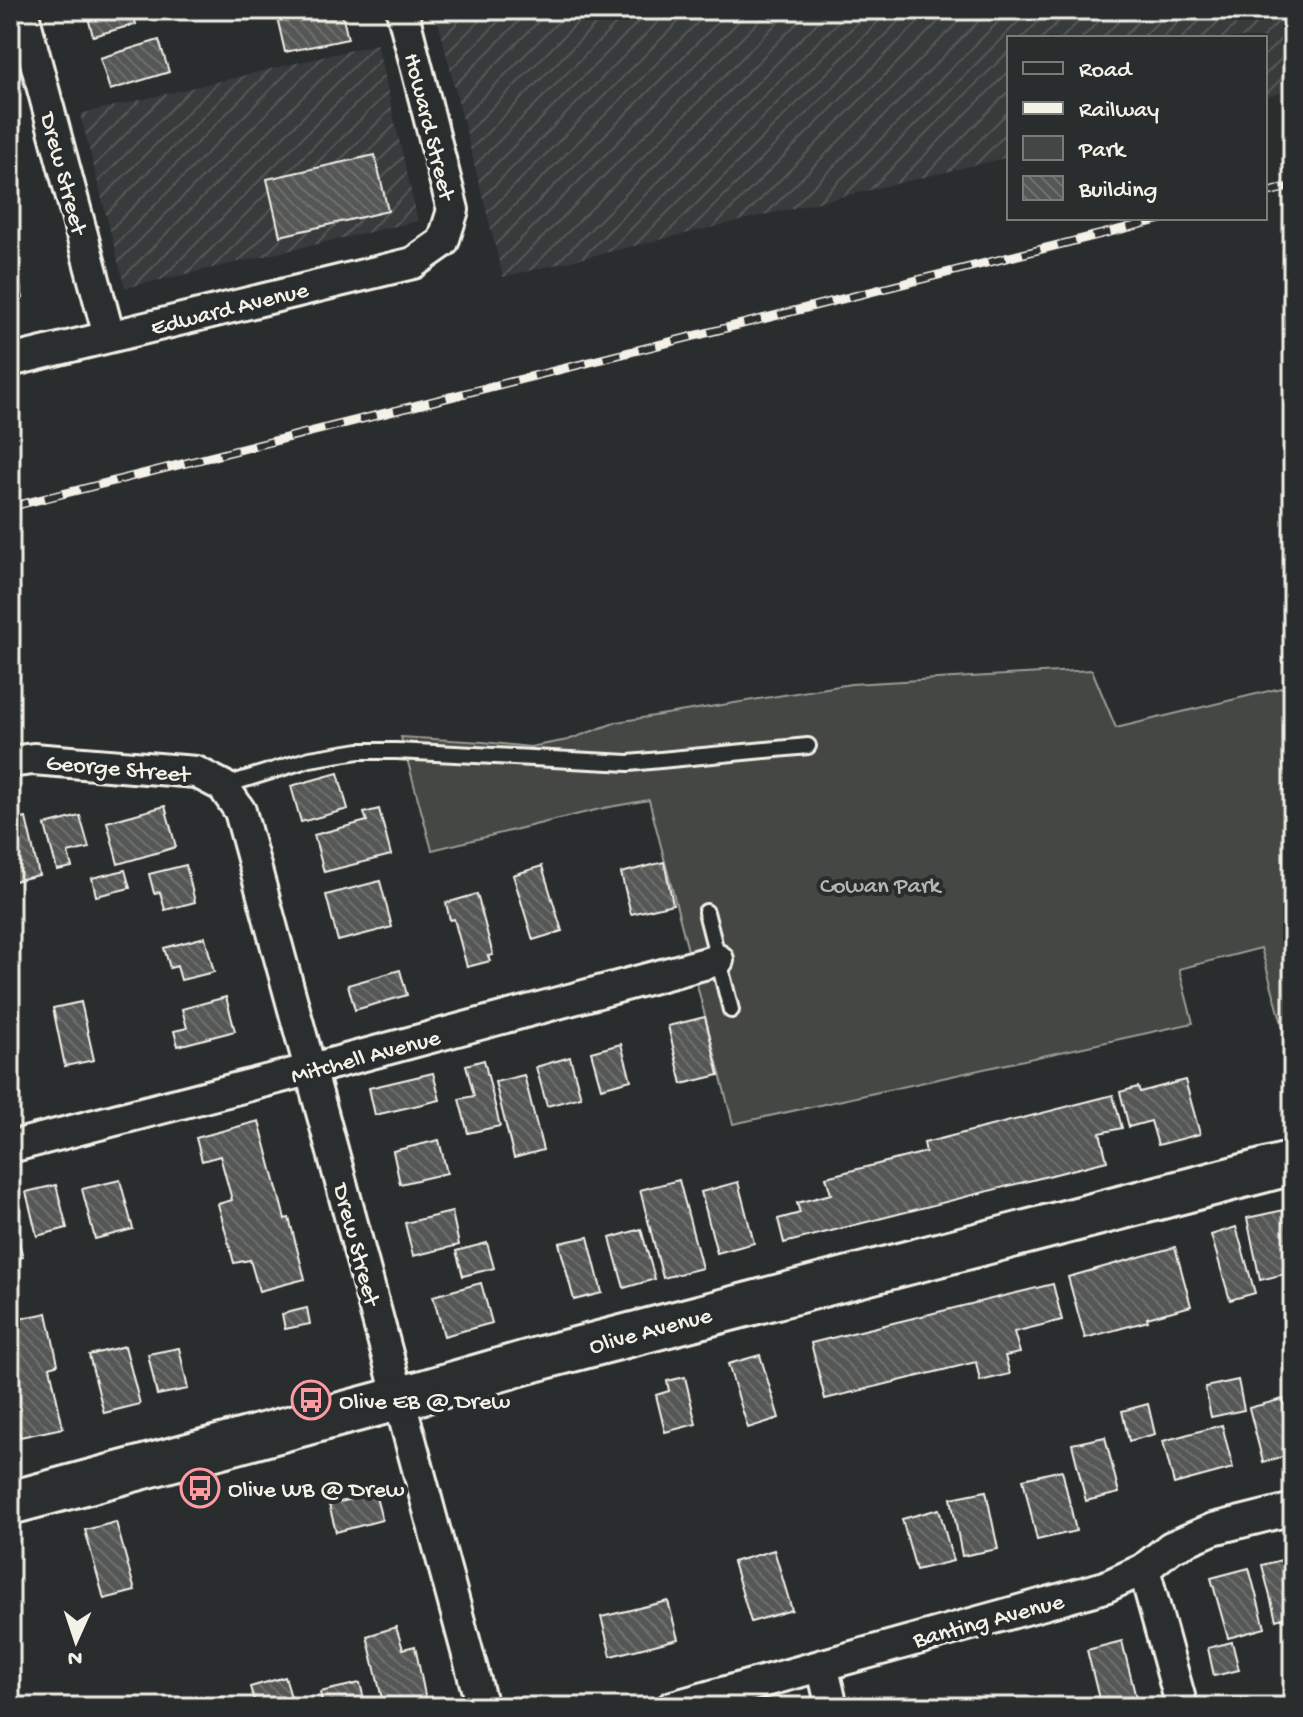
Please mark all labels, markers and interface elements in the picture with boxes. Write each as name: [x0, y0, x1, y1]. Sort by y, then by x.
legend: [1007, 36, 1267, 220]
street label: Howard Street: [395, 50, 460, 205]
text: Road: [1079, 57, 1133, 86]
text: Railway: [1079, 97, 1159, 126]
street label: Drew Street: [31, 108, 92, 240]
text: Park: [1078, 137, 1127, 166]
text: Building: [1078, 177, 1157, 206]
street label: Edward Avenue: [148, 277, 312, 344]
street label: George Street: [45, 750, 193, 791]
park label: Cowan Park: [820, 873, 942, 902]
street label: Mitchell Avenue: [288, 1024, 444, 1092]
street label: Drew Street: [324, 1179, 385, 1311]
street label: Olive Avenue: [586, 1302, 716, 1363]
bus stop icon: Olive EB @ Drew: [290, 1379, 332, 1421]
place label: Olive EB @ Drew: [339, 1389, 510, 1418]
bus stop icon: Olive WB @ Drew: [179, 1467, 221, 1509]
place label: Olive WB @ Drew: [228, 1477, 405, 1506]
street label: Banting Avenue: [909, 1588, 1068, 1657]
north arrow: [36, 1601, 116, 1681]
text: N: [67, 1644, 83, 1670]

